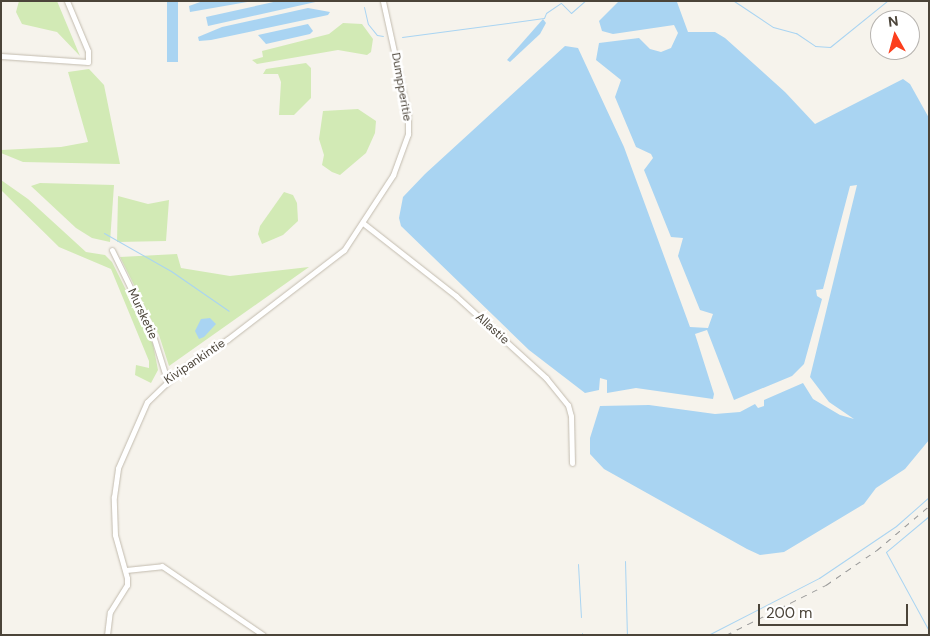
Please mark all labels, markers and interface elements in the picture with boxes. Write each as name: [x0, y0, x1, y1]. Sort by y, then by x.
north arrow: [870, 10, 920, 60]
text: N: [887, 12, 899, 31]
street label: Dumpperitie: [388, 52, 414, 122]
street label: Mursketie: [124, 286, 160, 342]
street label: Allastie: [472, 310, 512, 348]
street label: Kivipankintie: [162, 336, 228, 388]
scale bar: [760, 594, 910, 626]
text: 200 m: [766, 603, 812, 623]

